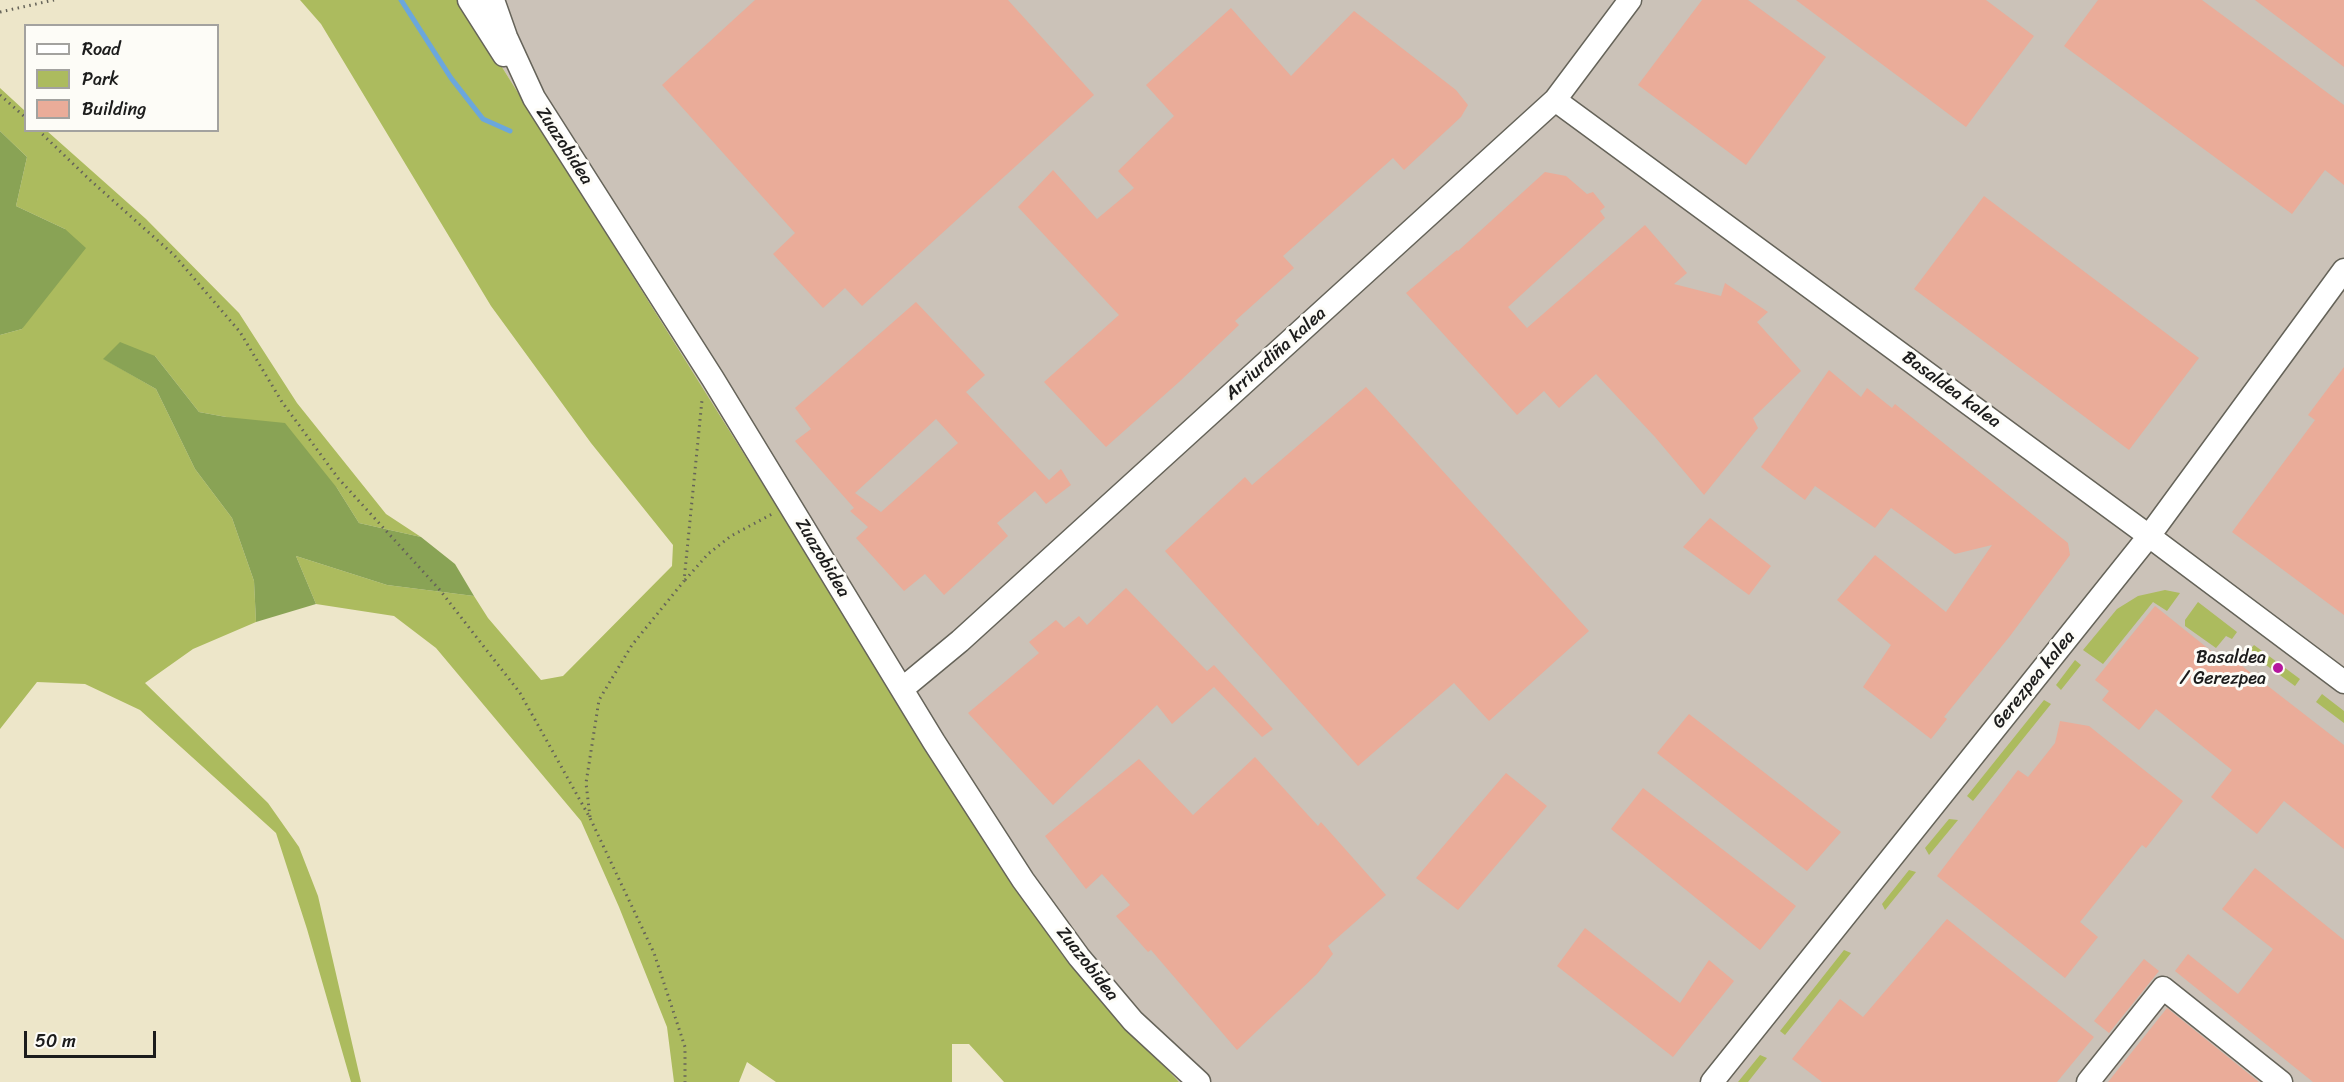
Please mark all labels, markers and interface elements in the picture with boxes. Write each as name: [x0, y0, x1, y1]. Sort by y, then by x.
legend: [24, 24, 219, 132]
text: Road: [82, 33, 121, 65]
text: Park: [82, 63, 119, 95]
text: Building: [82, 93, 146, 125]
street label: Zuazobidea: [531, 103, 597, 189]
street label: Arriurdiña kalea: [1221, 303, 1331, 405]
street label: Basaldea kalea: [1897, 347, 2005, 433]
street label: Zuazobidea: [790, 515, 854, 601]
street label: Gerezpea kalea: [1988, 627, 2080, 733]
place label: Basaldea / Gerezpea: [2180, 647, 2266, 690]
marker: Basaldea / Gerezpea: [2271, 661, 2285, 675]
street label: Zuazobidea: [1051, 923, 1123, 1005]
scale bar: [27, 1019, 159, 1057]
text: 50 m: [35, 1025, 76, 1057]

